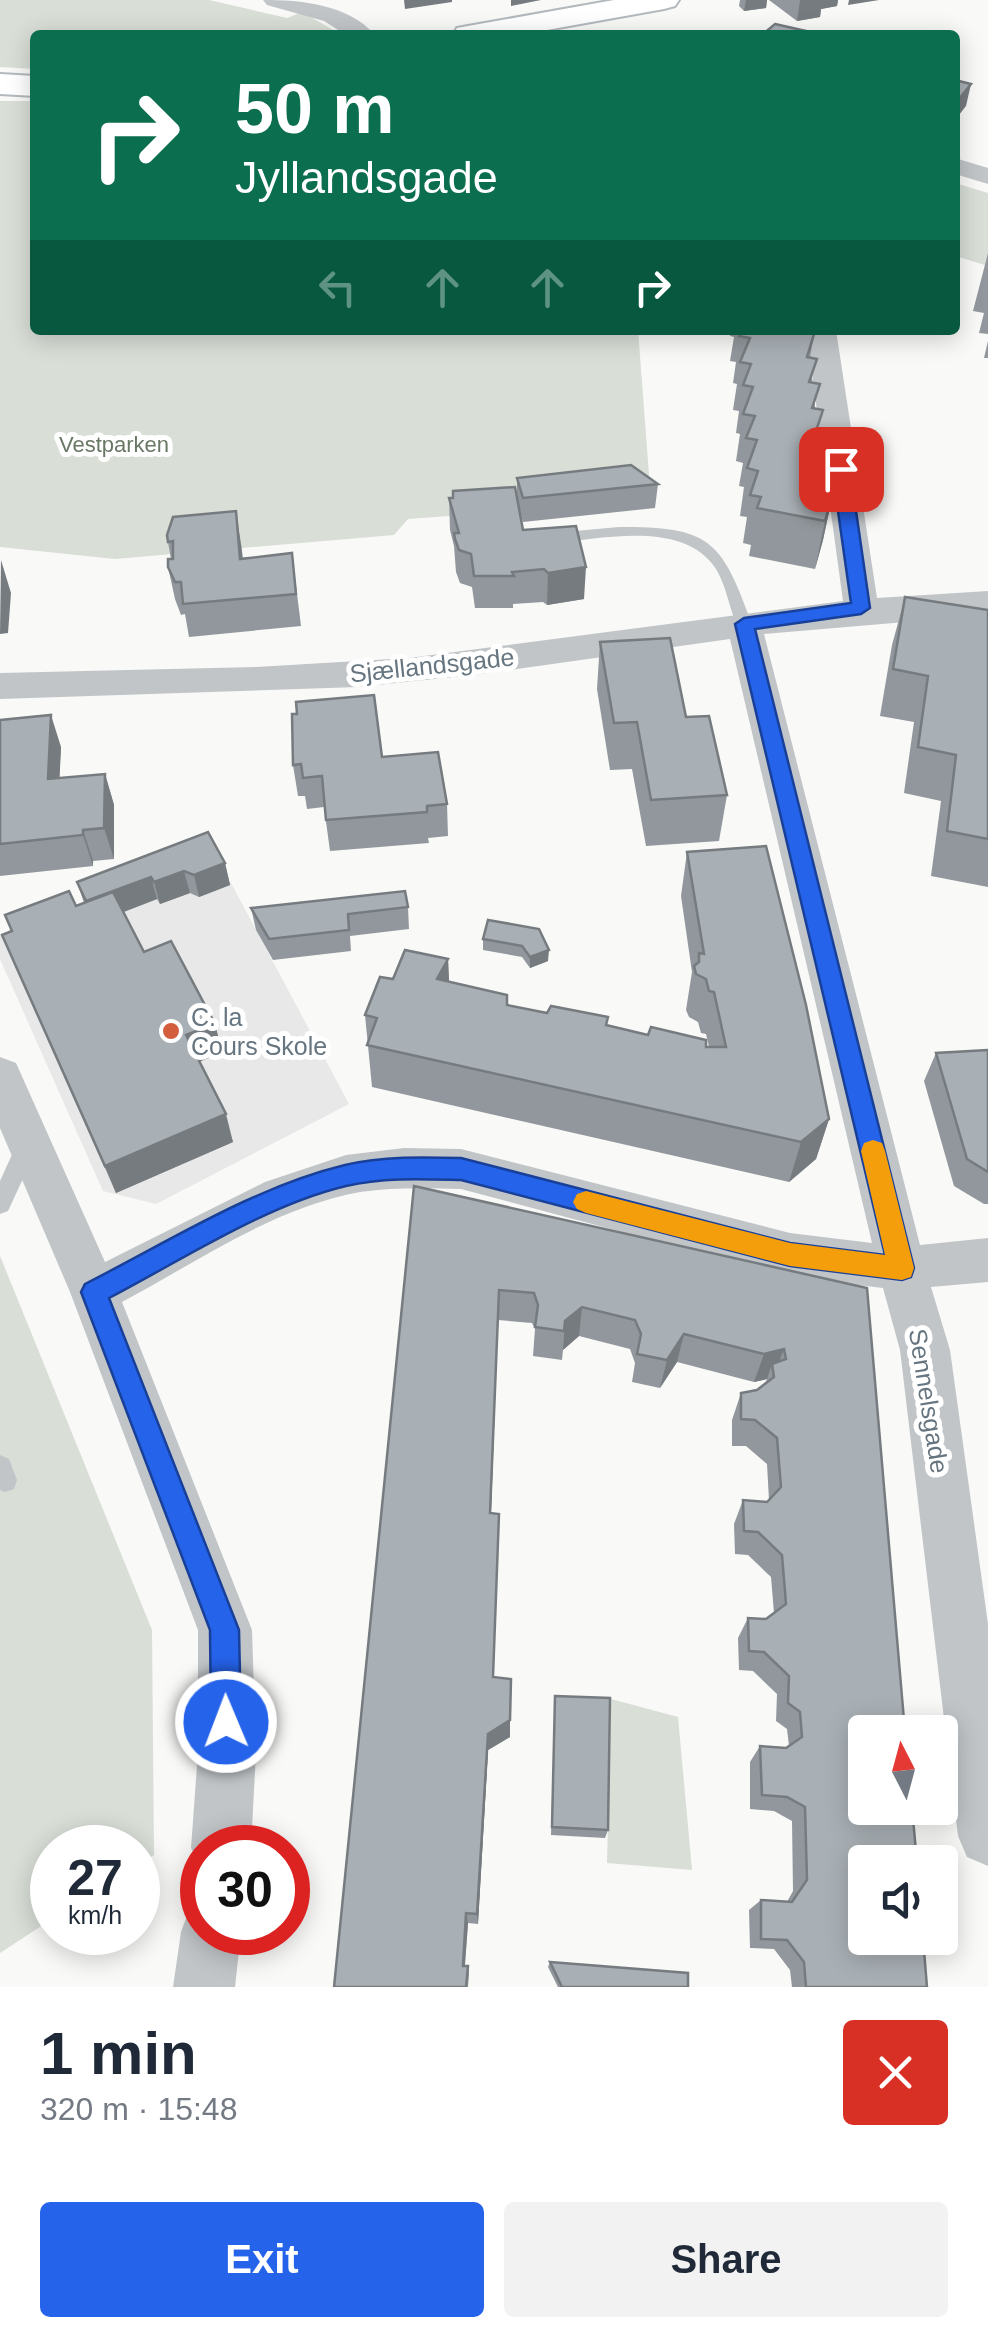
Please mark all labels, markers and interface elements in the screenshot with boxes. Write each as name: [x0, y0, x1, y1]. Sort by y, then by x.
icon: right: [70, 70, 200, 200]
text: 50 m: [235, 70, 395, 148]
text: Jyllandsgade: [235, 152, 498, 203]
icon: left: [310, 260, 365, 315]
icon: ahead: [415, 260, 470, 315]
icon: ahead: [520, 260, 575, 315]
icon: right: [625, 260, 680, 315]
pin: [799, 427, 884, 512]
park label: Vestparken: [59, 432, 169, 457]
icon: arrive: [814, 442, 869, 497]
street label: Sjællandsgade: [348, 642, 516, 688]
place label: C. la Cours Skole: [191, 1003, 327, 1060]
marker: C. la Cours Skole: [160, 1020, 182, 1042]
street label: Sennelsgade: [904, 1327, 954, 1475]
position arrow: [174, 1670, 278, 1774]
north arrow: [848, 1715, 958, 1825]
map controls: [848, 1715, 958, 1955]
speed limit sign: 30: [180, 1825, 310, 1955]
button: sound: [848, 1845, 958, 1955]
text: 27: [67, 1850, 123, 1906]
text: km/h: [68, 1901, 122, 1929]
text: 1 min: [40, 2020, 197, 2087]
button: close: [843, 2020, 948, 2125]
text: 320 m · 15:48: [40, 2091, 237, 2127]
button: Exit: [40, 2202, 484, 2317]
button: Share: [504, 2202, 948, 2317]

